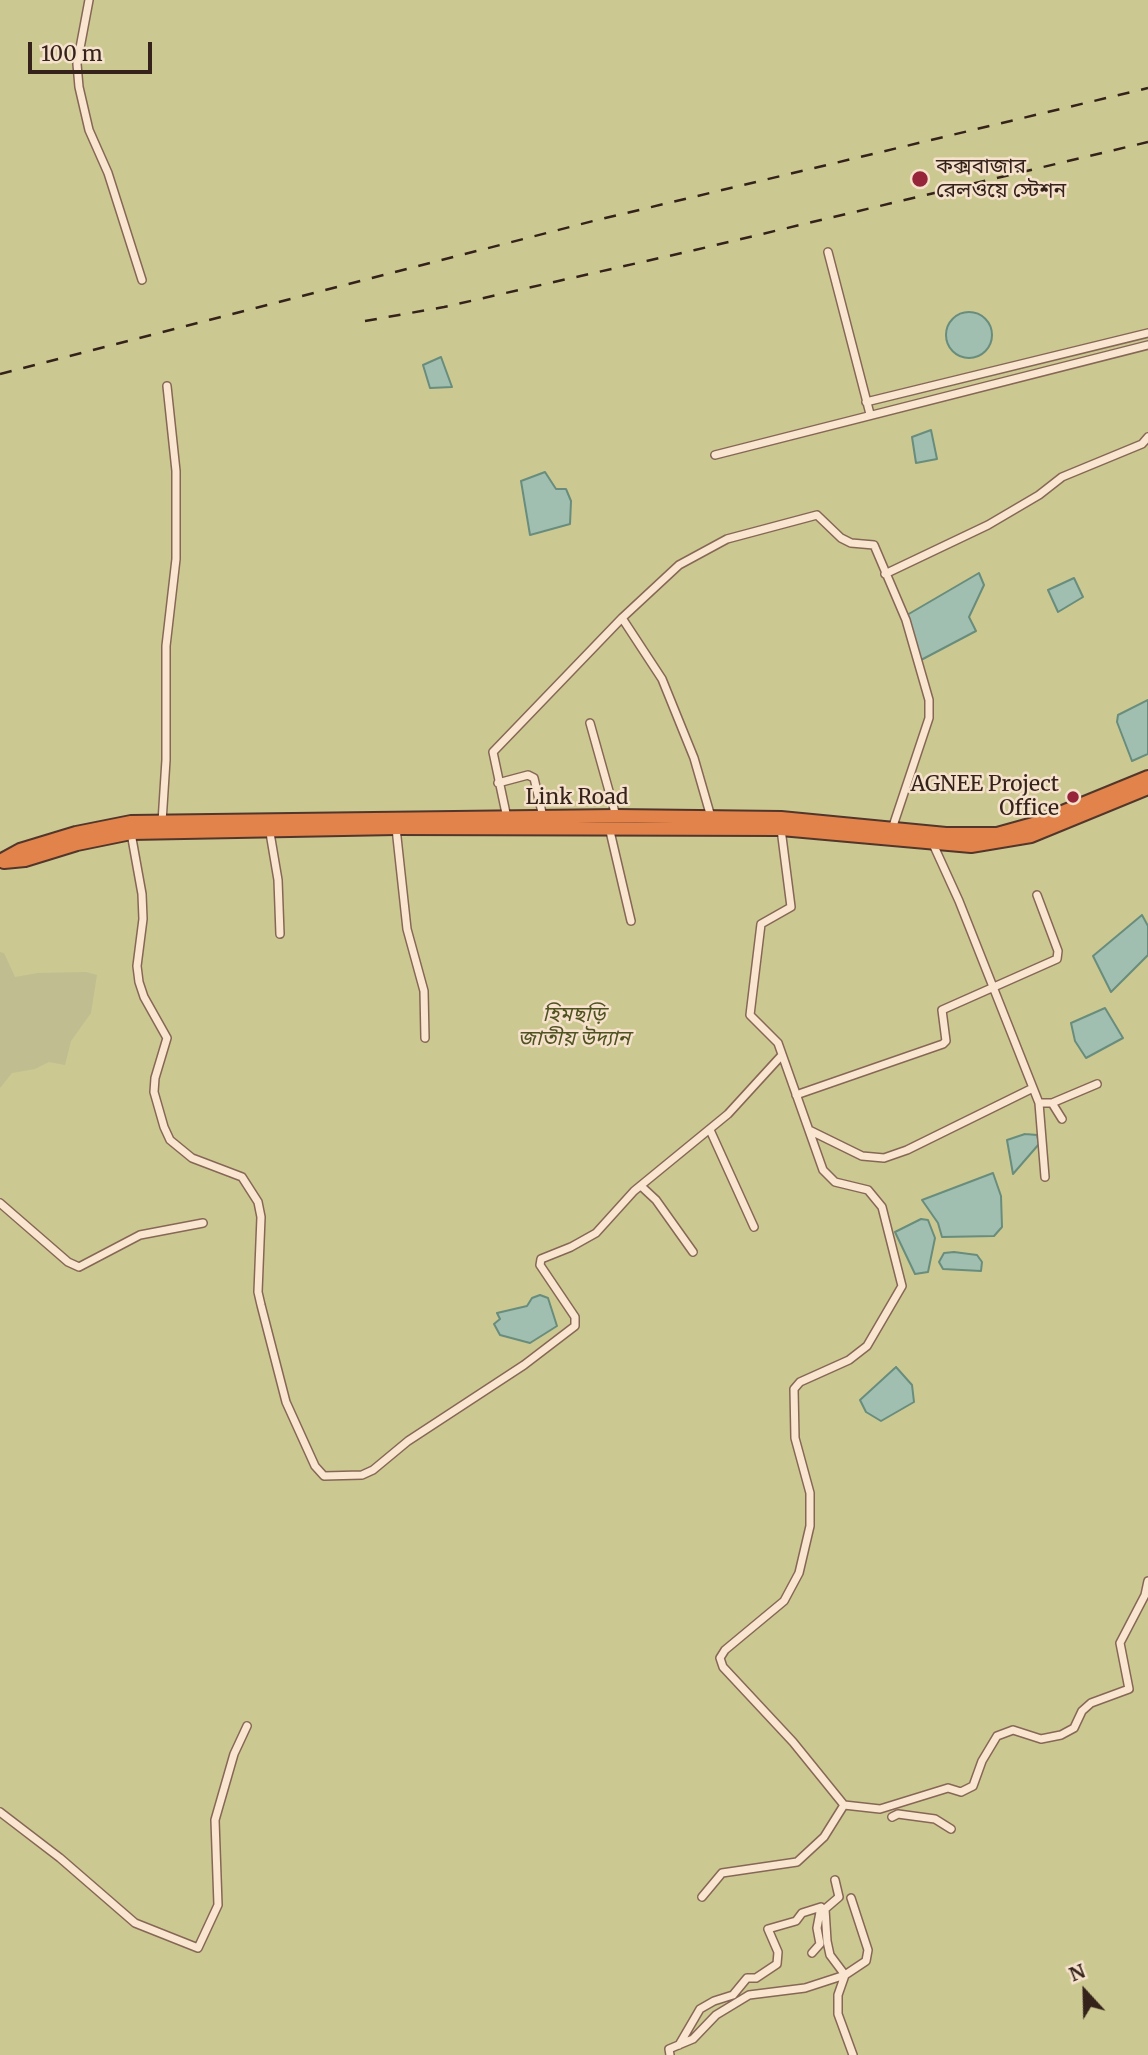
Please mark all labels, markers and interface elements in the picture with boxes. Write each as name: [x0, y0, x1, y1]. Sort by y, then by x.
scale bar: [32, 28, 156, 72]
text: 100 m: [41, 40, 103, 67]
place label: কক্সবাজার রেলওয়ে স্টেশন: [936, 154, 1066, 204]
marker: কক্সবাজার রেলওয়ে স্টেশন: [910, 169, 930, 189]
place label: AGNEE Project Office: [910, 772, 1059, 822]
street label: Link Road: [526, 785, 628, 811]
marker: AGNEE Project Office: [1065, 789, 1081, 805]
park label: হিমছড়ি জাতীয় উদ্যান: [518, 1002, 630, 1052]
north arrow: [1050, 1957, 1120, 2027]
text: N: [1066, 1959, 1089, 1986]

